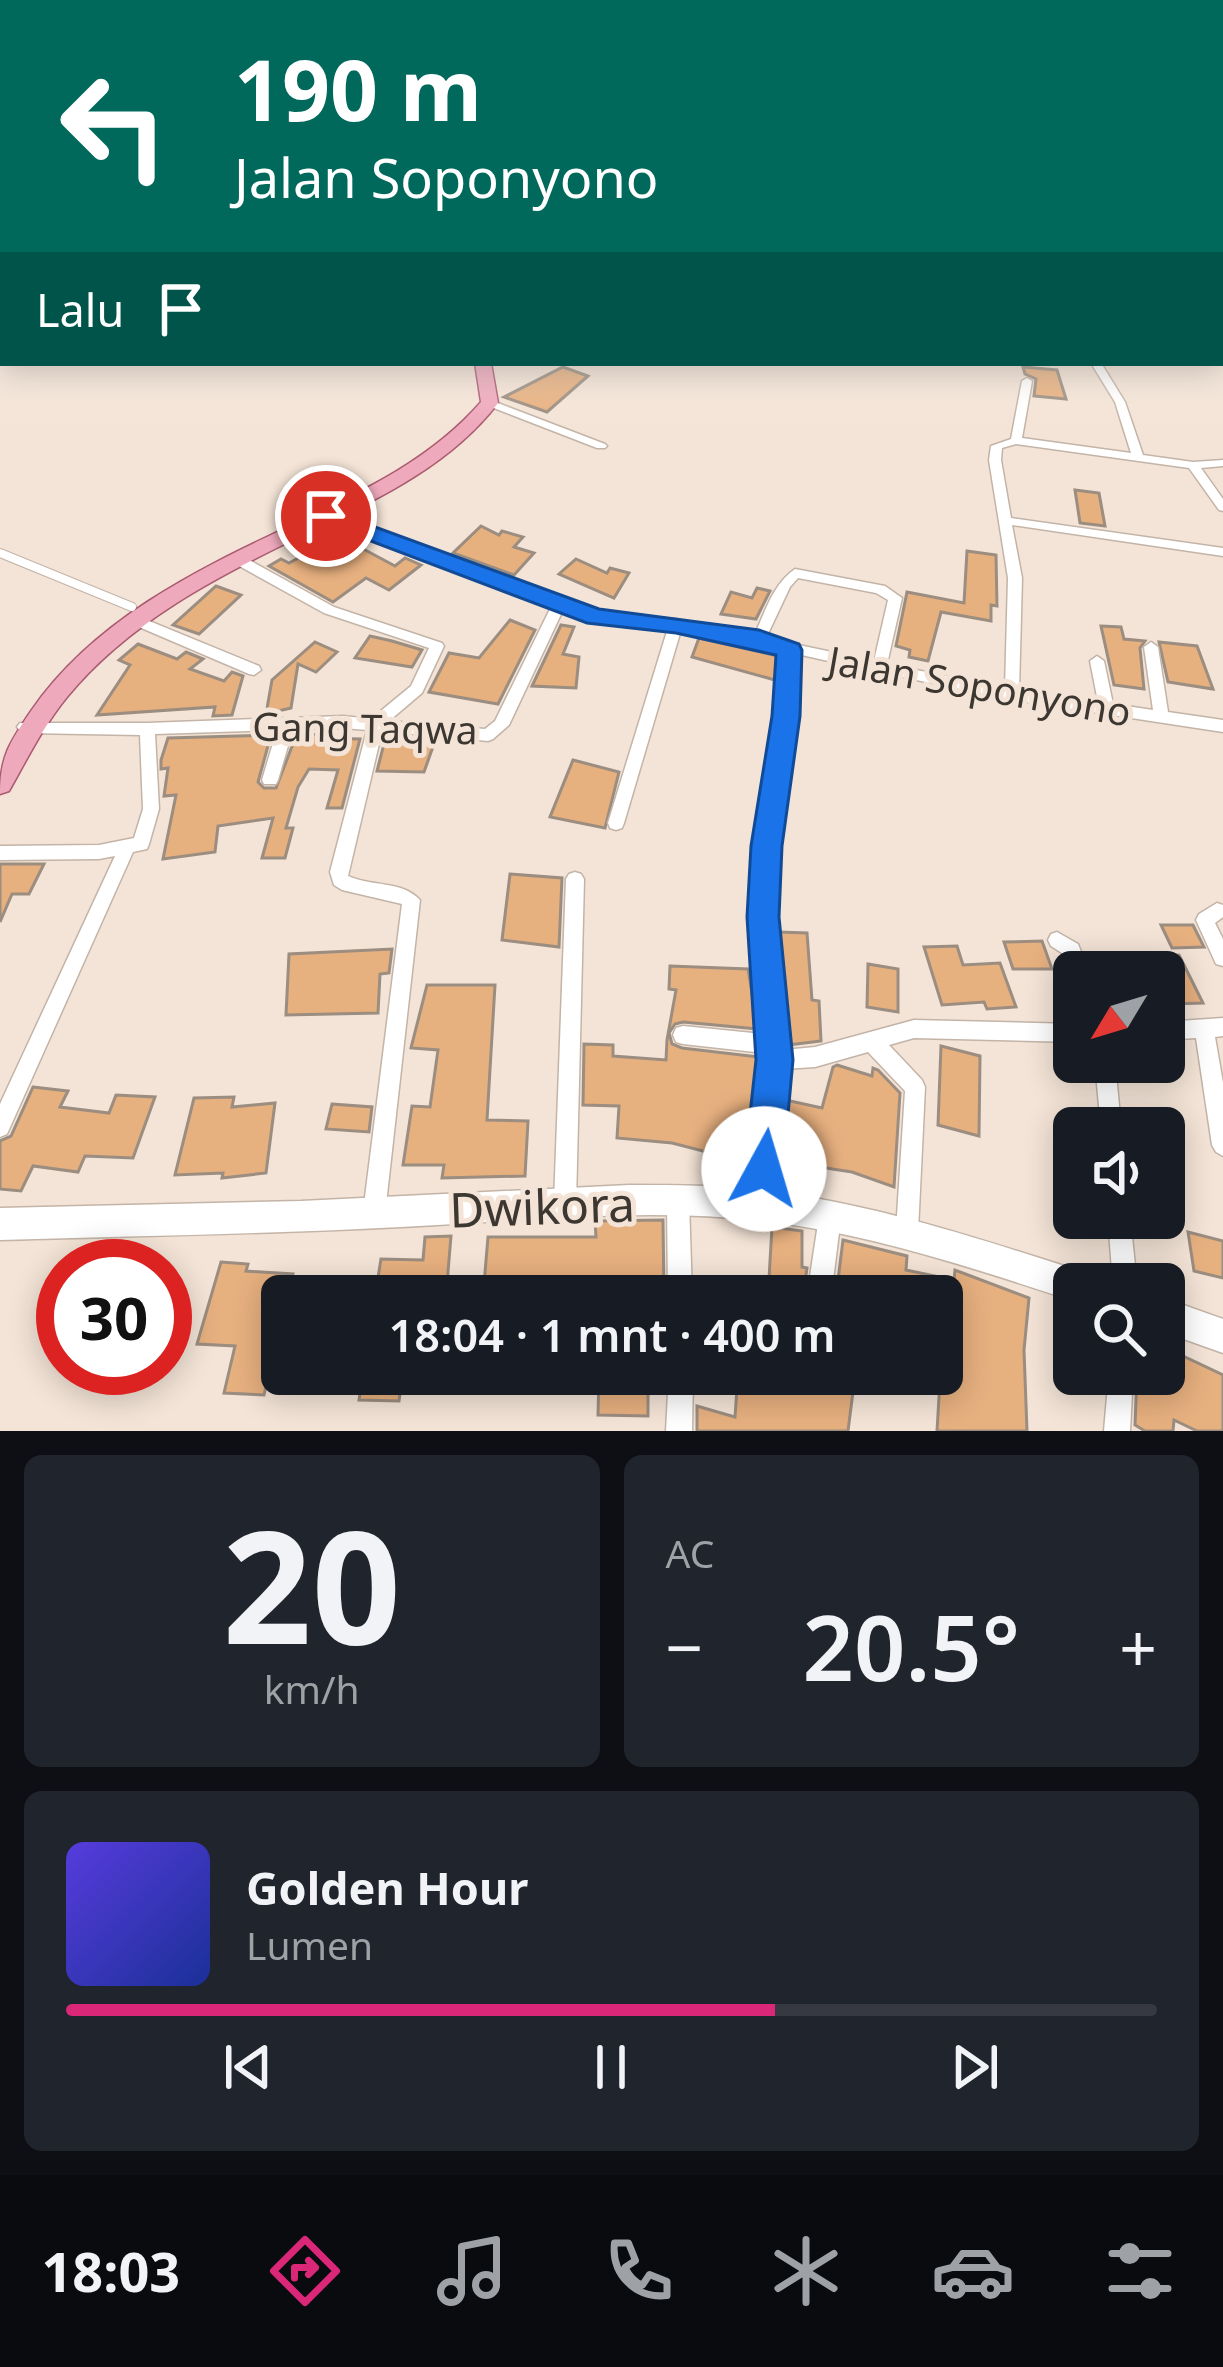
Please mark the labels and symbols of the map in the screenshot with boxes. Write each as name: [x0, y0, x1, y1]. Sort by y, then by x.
pin: [275, 465, 377, 567]
street label: Jalan Soponyono: [820, 632, 1136, 738]
street label: Gang Taqwa: [252, 699, 478, 755]
north arrow: [1053, 951, 1185, 1083]
position arrow: [701, 1106, 827, 1232]
street label: Dwikora: [448, 1170, 636, 1242]
speed limit sign: 30: [36, 1239, 192, 1395]

